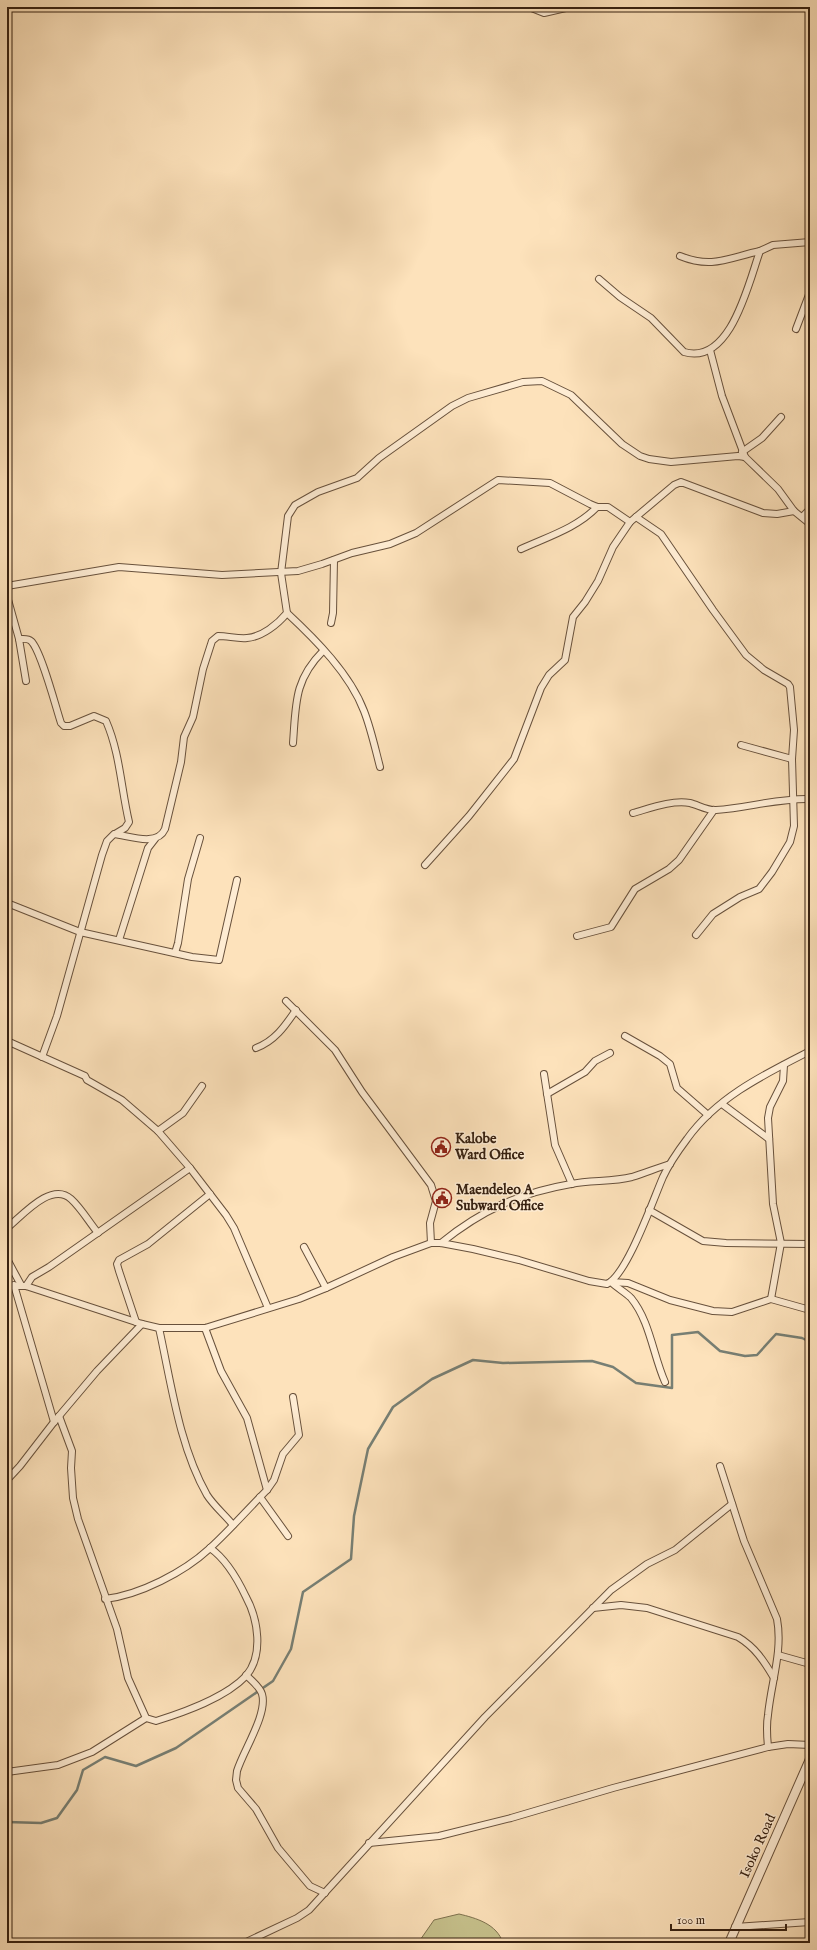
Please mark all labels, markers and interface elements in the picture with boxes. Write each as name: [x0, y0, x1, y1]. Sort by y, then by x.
place label: Kalobe Ward Office: [454, 1130, 525, 1164]
public building icon: Kalobe Ward Office: [430, 1136, 452, 1158]
place label: Maendeleo A Subward Office: [456, 1181, 544, 1215]
public building icon: Maendeleo A Subward Office: [431, 1187, 453, 1209]
street label: Isoko Road: [736, 1811, 780, 1881]
scale bar: [671, 1906, 786, 1932]
text: 100 m: [677, 1913, 705, 1928]

